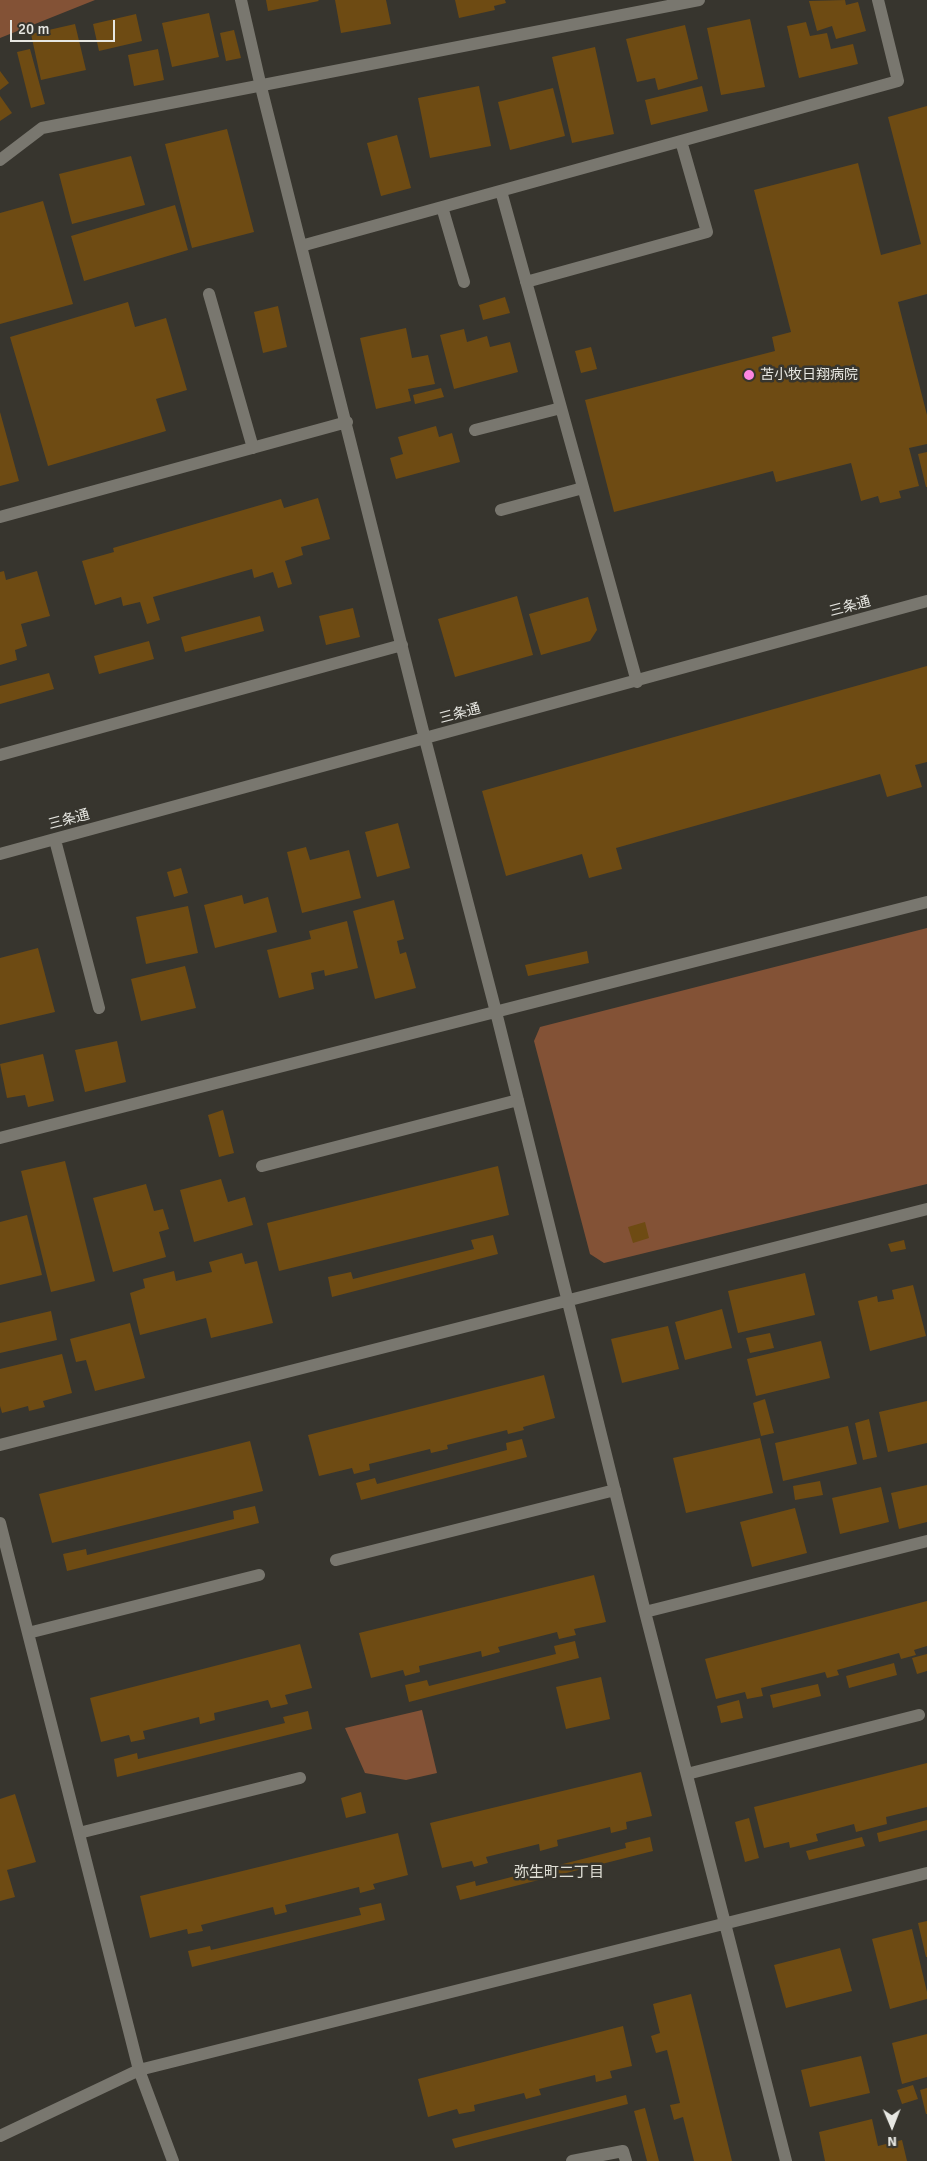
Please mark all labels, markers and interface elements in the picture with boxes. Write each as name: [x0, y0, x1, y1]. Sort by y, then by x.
scale bar: [12, 10, 118, 42]
text: 20 m: [18, 20, 49, 38]
place label: 苫小牧日翔病院: [760, 367, 858, 383]
marker: 苫小牧日翔病院: [742, 368, 756, 382]
street label: 三条通: [828, 593, 872, 621]
street label: 三条通: [438, 700, 482, 728]
street label: 三条通: [47, 806, 91, 834]
district label: 弥生町二丁目: [514, 1864, 604, 1882]
north arrow: [867, 2101, 917, 2151]
text: N: [887, 2133, 897, 2150]

